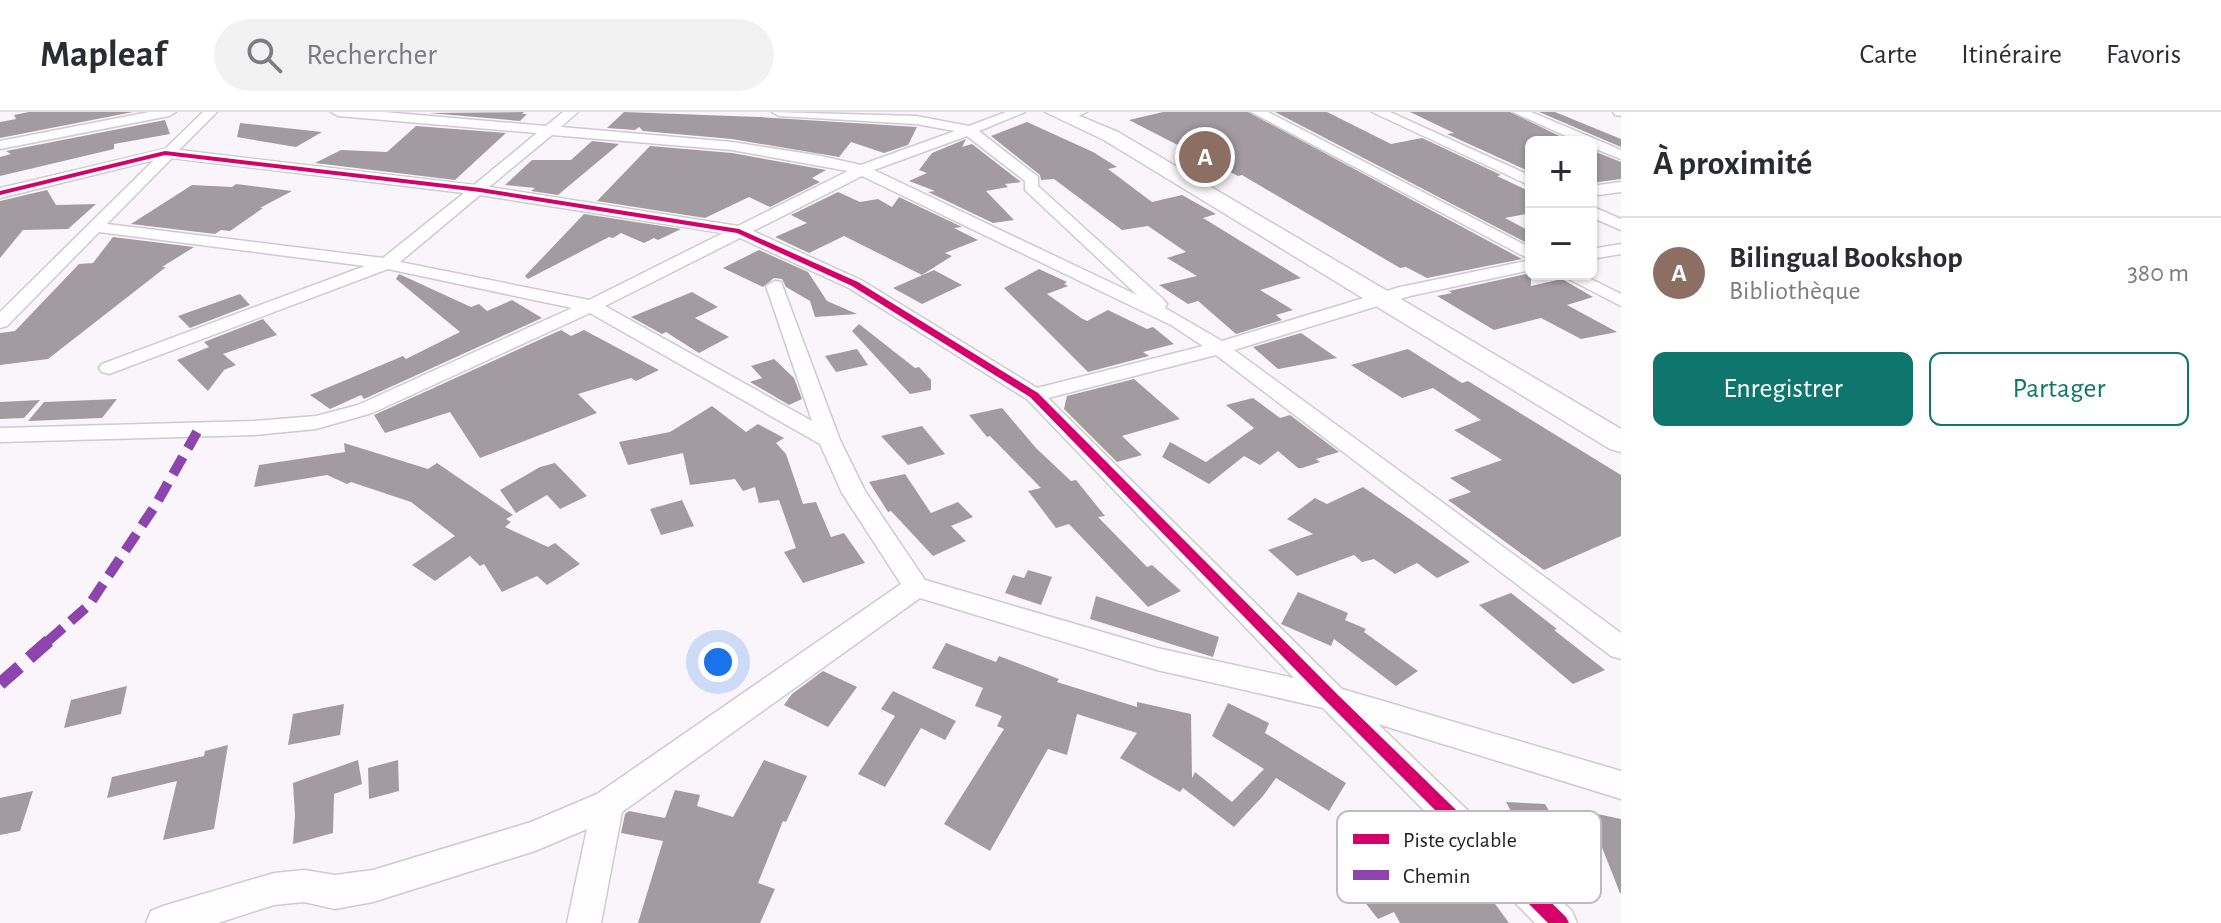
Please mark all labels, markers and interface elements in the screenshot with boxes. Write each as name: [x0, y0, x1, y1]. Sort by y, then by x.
search box: [214, 19, 774, 91]
icon: search: [242, 33, 286, 77]
text: Mapleaf: [40, 36, 166, 74]
text: Rechercher: [306, 40, 437, 70]
text: Carte: [1860, 41, 1917, 69]
text: Itinéraire: [1961, 41, 2062, 69]
text: Favoris: [2106, 41, 2181, 69]
pin: A: [1179, 127, 1231, 187]
map controls: [1525, 136, 1597, 280]
button: +: [1525, 136, 1597, 208]
text: À proximité: [1653, 147, 1812, 181]
button: −: [1525, 208, 1597, 280]
text: Bilingual Bookshop: [1729, 243, 1963, 273]
text: A: [1671, 260, 1687, 286]
text: 380 m: [2127, 260, 2189, 286]
text: Bibliothèque: [1729, 278, 1860, 304]
button: Enregistrer: [1653, 352, 1913, 426]
button: Partager: [1929, 352, 2189, 426]
your location: [698, 642, 738, 682]
legend: [1337, 811, 1601, 903]
text: Piste cyclable: [1403, 829, 1517, 851]
text: Chemin: [1403, 865, 1470, 887]

